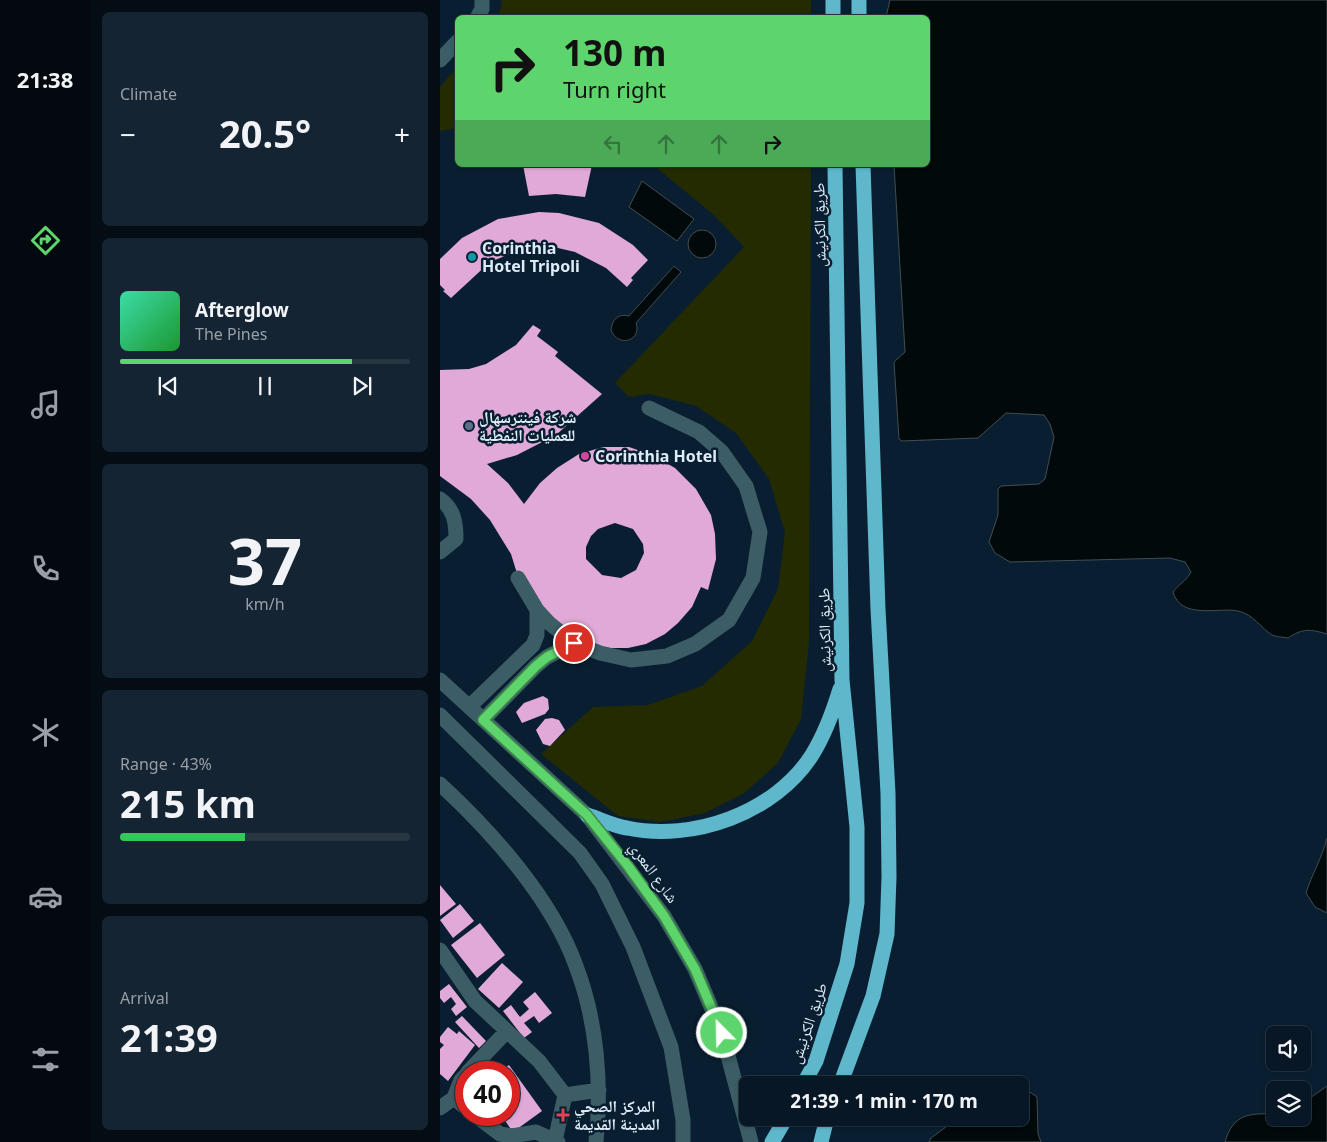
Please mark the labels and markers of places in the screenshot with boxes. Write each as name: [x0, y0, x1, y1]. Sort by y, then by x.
place label: Corinthia Hotel Tripoli: [482, 237, 580, 277]
marker: Corinthia Hotel Tripoli: [466, 251, 478, 263]
place label: شركة فينترسهال للعمليات النفطية: [479, 406, 577, 446]
marker: شركة فينترسهال للعمليات النفطية: [463, 420, 475, 432]
place label: Corinthia Hotel: [595, 445, 717, 467]
marker: Corinthia Hotel: [579, 450, 591, 462]
pin: [553, 622, 595, 664]
place label: المركز الصحي المدينة القديمة: [574, 1095, 660, 1135]
marker: المركز الصحي المدينة القديمة: [556, 1108, 570, 1122]

